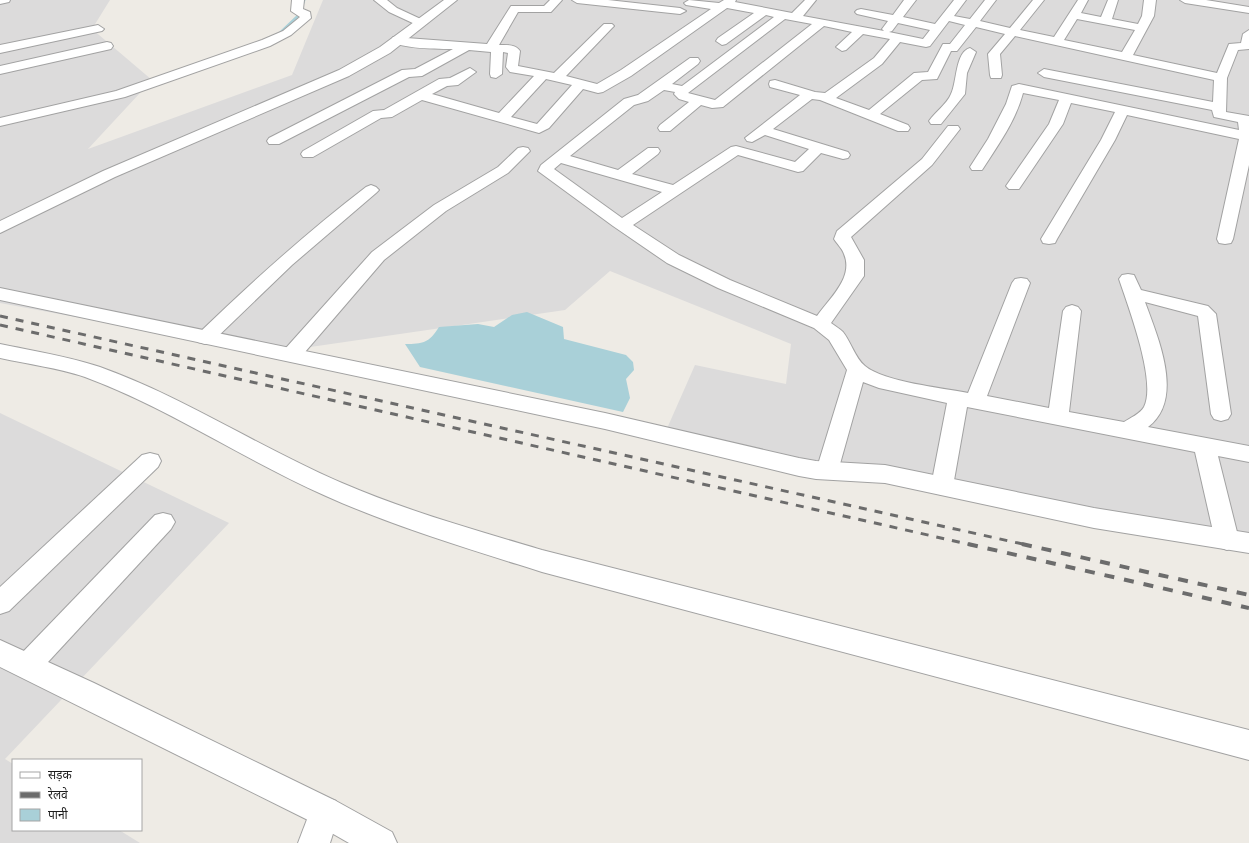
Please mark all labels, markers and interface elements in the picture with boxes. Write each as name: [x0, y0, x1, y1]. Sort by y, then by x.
legend: [12, 759, 142, 831]
text: सड़क: [48, 768, 73, 783]
text: रेलवे: [48, 787, 68, 803]
text: पानी: [48, 807, 69, 823]

